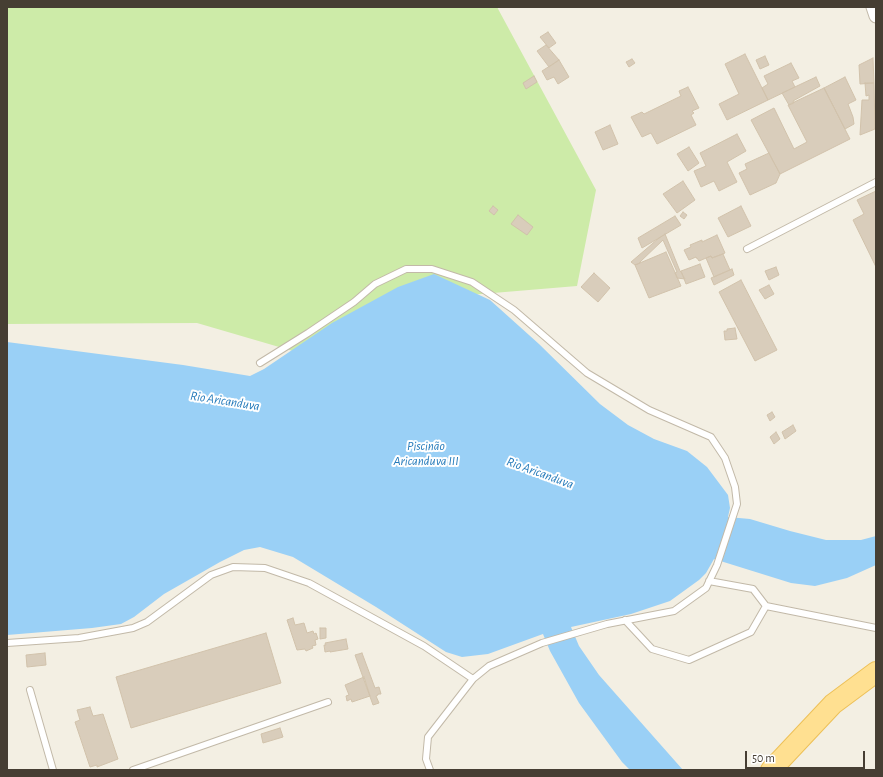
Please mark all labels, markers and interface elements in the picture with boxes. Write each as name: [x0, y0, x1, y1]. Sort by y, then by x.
water label: Rio Aricanduva: [189, 388, 261, 414]
water label: Piscinão Aricanduva III: [393, 438, 459, 469]
water label: Rio Aricanduva: [504, 454, 576, 492]
scale bar: [747, 743, 867, 769]
text: 50 m: [752, 752, 775, 764]

